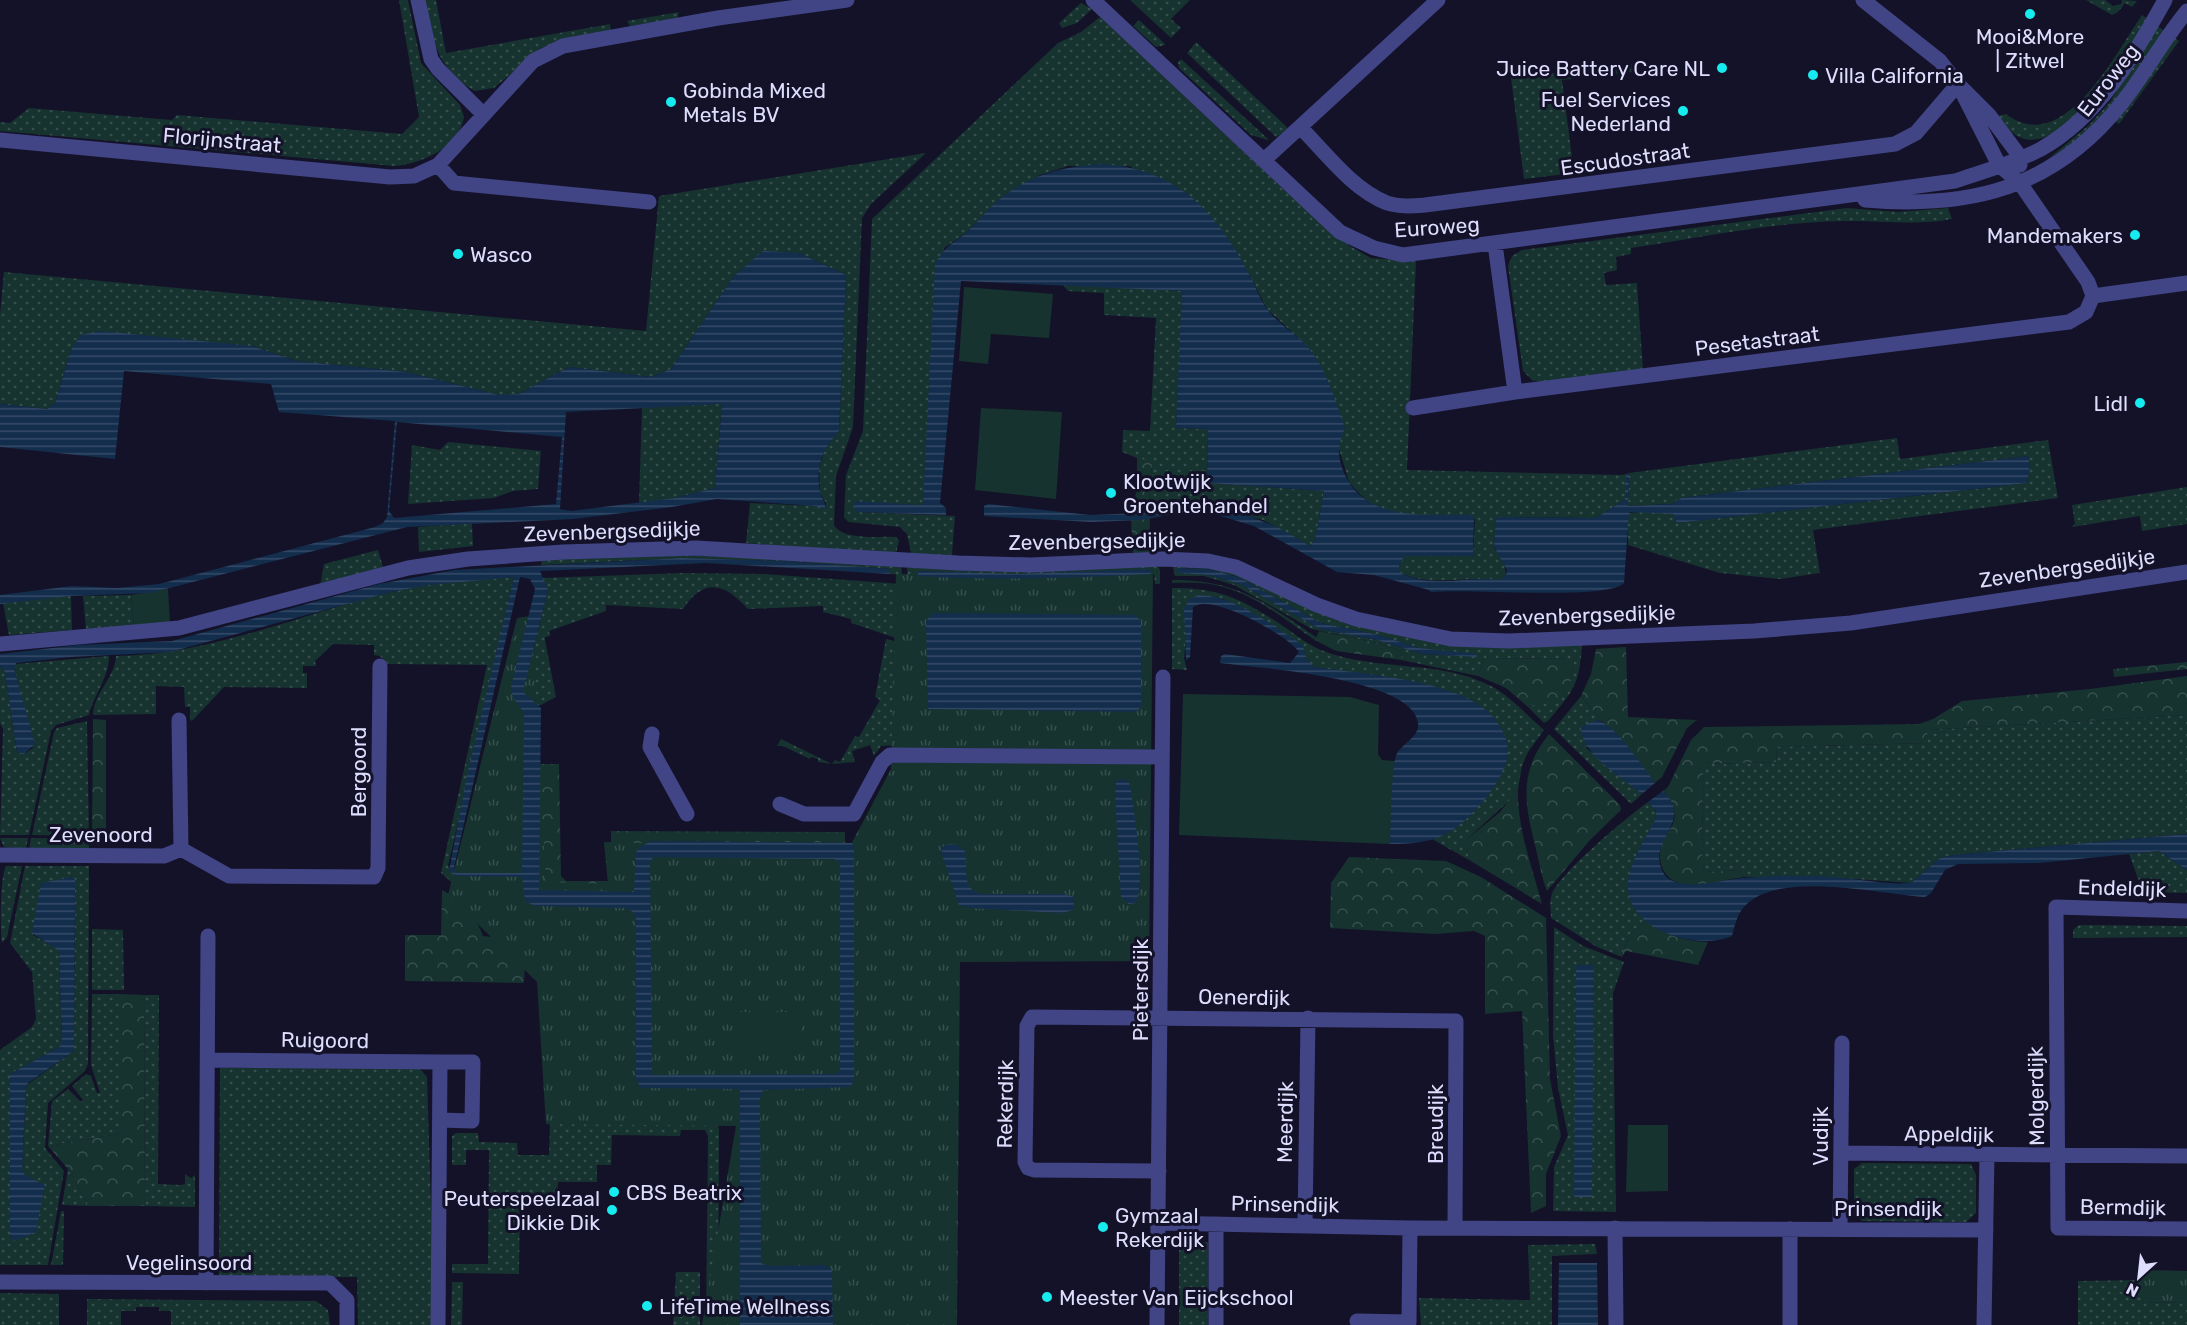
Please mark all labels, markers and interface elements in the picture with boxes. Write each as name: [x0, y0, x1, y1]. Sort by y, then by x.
marker: Mooi&More | Zitwel: [2023, 7, 2037, 21]
place label: Mooi&More | Zitwel: [1976, 24, 2084, 73]
street label: Euroweg: [2072, 39, 2144, 121]
place label: Juice Battery Care NL: [1496, 56, 1710, 81]
marker: Juice Battery Care NL: [1715, 61, 1729, 75]
place label: Villa California: [1825, 63, 1964, 88]
marker: Villa California: [1806, 68, 1820, 82]
place label: Gobinda Mixed Metals BV: [683, 78, 826, 127]
place label: Fuel Services Nederland: [1541, 87, 1671, 136]
marker: Gobinda Mixed Metals BV: [664, 95, 678, 109]
marker: Fuel Services Nederland: [1676, 104, 1690, 118]
street label: Florijnstraat: [162, 122, 282, 158]
street label: Escudostraat: [1559, 138, 1691, 180]
street label: Euroweg: [1393, 212, 1481, 242]
place label: Mandemakers: [1987, 223, 2123, 248]
marker: Mandemakers: [2128, 228, 2142, 242]
place label: Wasco: [470, 242, 532, 267]
marker: Wasco: [451, 247, 465, 261]
street label: Pesetastraat: [1693, 321, 1821, 361]
place label: Lidl: [2093, 391, 2128, 416]
marker: Lidl: [2133, 396, 2147, 410]
place label: Klootwijk Groentehandel: [1123, 469, 1268, 518]
marker: Klootwijk Groentehandel: [1104, 486, 1118, 500]
street label: Zevenbergsedijkje: [523, 515, 701, 547]
street label: Zevenbergsedijkje: [1008, 527, 1186, 555]
street label: Zevenbergsedijkje: [1977, 543, 2157, 593]
street label: Zevenbergsedijkje: [1498, 599, 1676, 631]
street label: Bergoord: [346, 727, 371, 817]
street label: Zevenoord: [49, 822, 153, 847]
street label: Endeldijk: [2077, 874, 2167, 902]
street label: Pietersdijk: [1128, 939, 1153, 1041]
street label: Oenerdijk: [1198, 984, 1290, 1010]
street label: Ruigoord: [281, 1027, 369, 1053]
street label: Molgerdijk: [2023, 1046, 2049, 1146]
street label: Rekerdijk: [992, 1059, 1018, 1149]
street label: Meerdijk: [1272, 1081, 1298, 1163]
street label: Breudijk: [1423, 1084, 1448, 1164]
street label: Vudijk: [1808, 1106, 1833, 1166]
street label: Appeldijk: [1904, 1121, 1994, 1147]
place label: CBS Beatrix: [626, 1180, 742, 1205]
marker: CBS Beatrix: [607, 1185, 621, 1199]
place label: Peuterspeelzaal Dikkie Dik: [443, 1186, 600, 1235]
street label: Prinsendijk: [1231, 1191, 1339, 1217]
street label: Bermdijk: [2080, 1194, 2166, 1220]
street label: Prinsendijk: [1834, 1196, 1942, 1221]
marker: Peuterspeelzaal Dikkie Dik: [605, 1203, 619, 1217]
place label: Gymzaal Rekerdijk: [1115, 1203, 1204, 1252]
marker: Gymzaal Rekerdijk: [1096, 1220, 1110, 1234]
north arrow: [2109, 1247, 2169, 1307]
street label: Vegelinsoord: [126, 1250, 252, 1275]
text: N: [2123, 1279, 2142, 1301]
place label: Meester Van Eijckschool: [1059, 1285, 1294, 1310]
marker: Meester Van Eijckschool: [1040, 1290, 1054, 1304]
place label: LifeTime Wellness: [659, 1294, 830, 1319]
marker: LifeTime Wellness: [640, 1299, 654, 1313]

